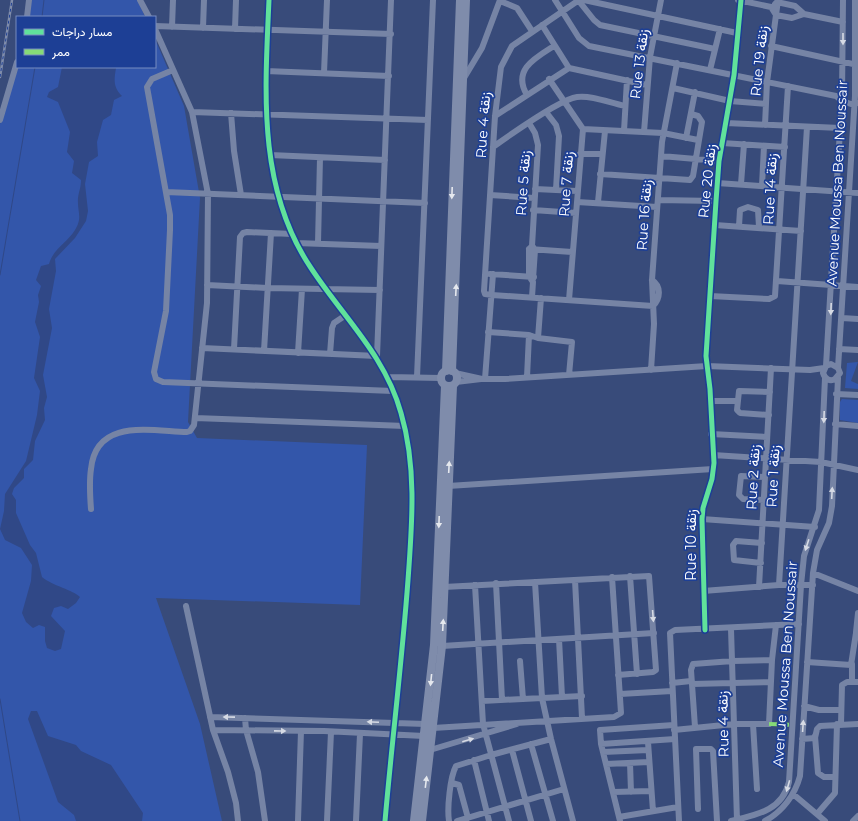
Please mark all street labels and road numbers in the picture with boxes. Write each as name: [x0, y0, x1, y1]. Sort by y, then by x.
street label: Rue 19 زنقة: [746, 25, 772, 97]
street label: Rue 13 زنقة: [626, 28, 652, 100]
street label: Avenue Moussa Ben Noussair: [823, 79, 851, 287]
street label: Rue 4 زنقة: [472, 91, 494, 159]
street label: Rue 20 زنقة: [694, 143, 720, 219]
street label: Rue 5 زنقة: [512, 150, 534, 216]
street label: Rue 7 زنقة: [555, 150, 577, 217]
street label: Rue 14 زنقة: [759, 153, 781, 225]
street label: Rue 16 زنقة: [633, 179, 655, 251]
street label: Rue 2 زنقة: [742, 444, 764, 510]
street label: Rue 1 زنقة: [762, 444, 784, 508]
street label: Rue 10 زنقة: [682, 509, 700, 581]
street label: Avenue Moussa Ben Noussair: [769, 560, 801, 768]
street label: Rue 4 زنقة: [713, 690, 733, 757]

